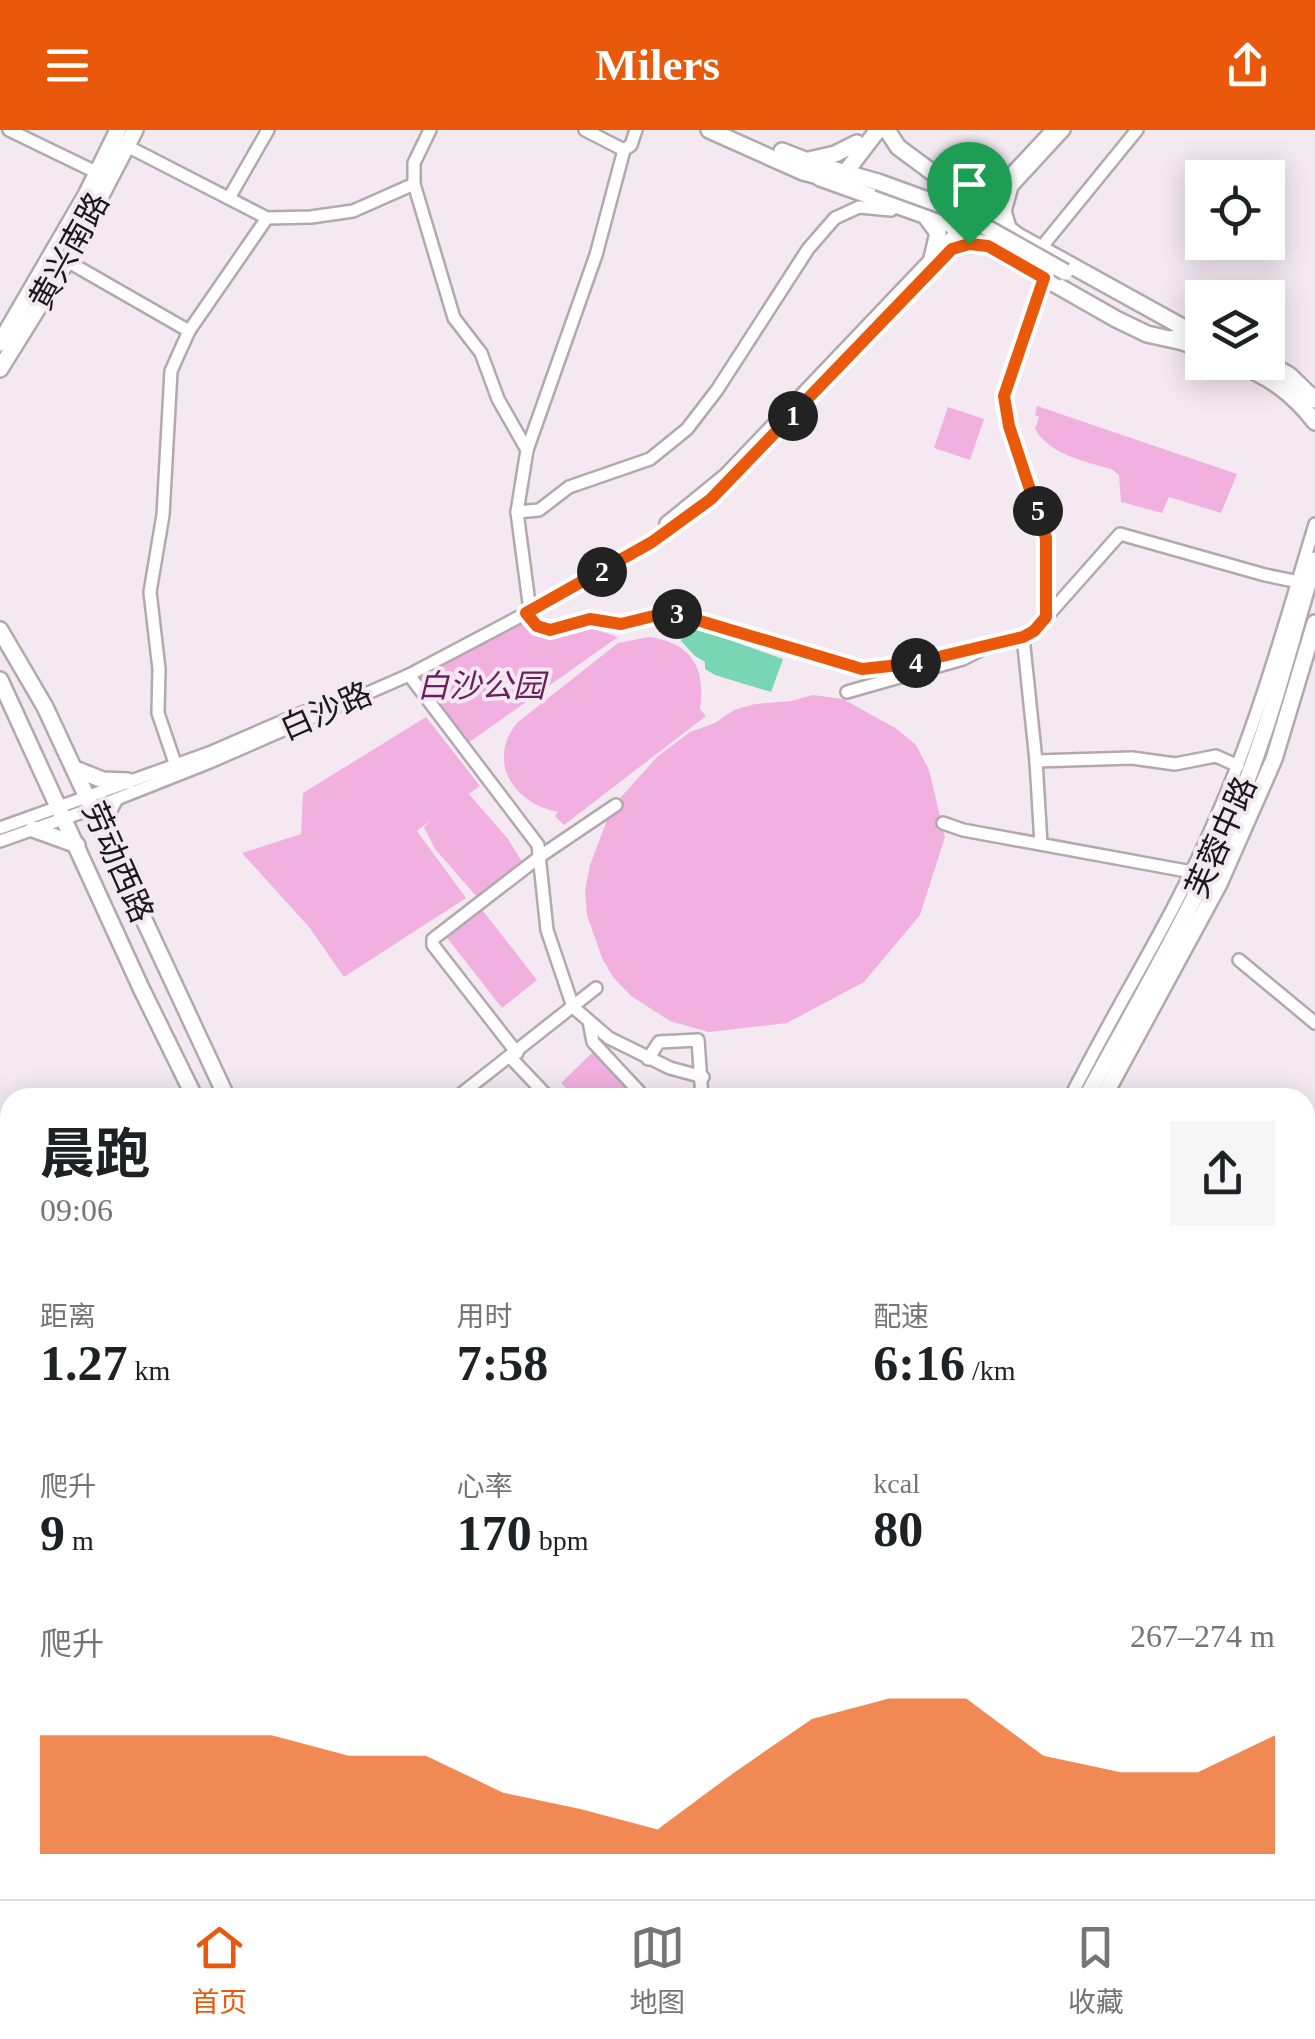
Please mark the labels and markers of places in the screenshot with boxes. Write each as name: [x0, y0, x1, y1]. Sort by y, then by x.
pin: [927, 142, 1012, 245]
pin: 1: [768, 391, 818, 441]
pin: 5: [1013, 486, 1063, 536]
pin: 2: [577, 547, 627, 597]
pin: 3: [652, 589, 702, 639]
pin: 4: [891, 638, 941, 688]

